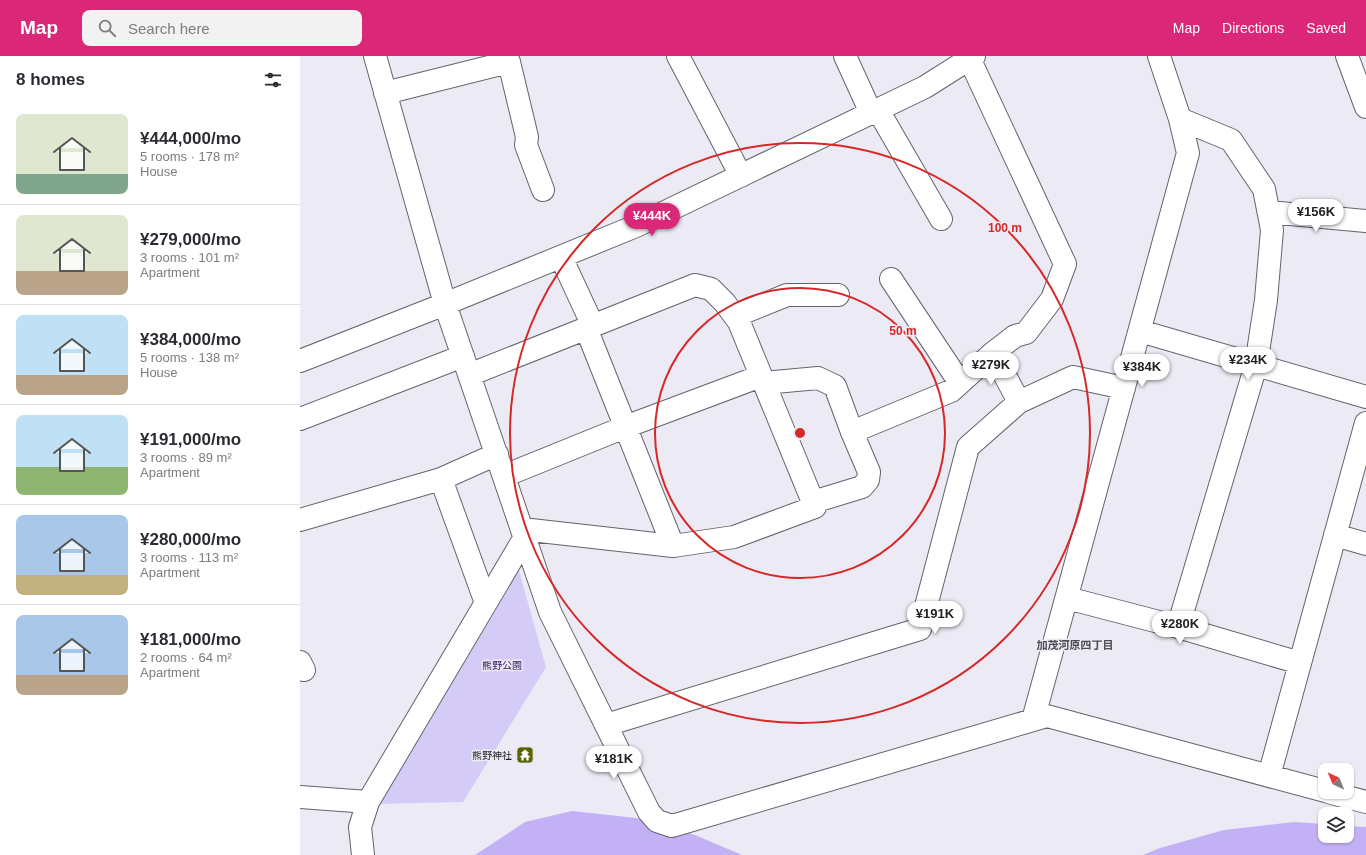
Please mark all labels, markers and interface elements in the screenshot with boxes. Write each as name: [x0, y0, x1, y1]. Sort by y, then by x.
search box: [82, 10, 362, 46]
text: Map: [20, 17, 58, 38]
icon: search: [96, 17, 118, 39]
text: Search here: [128, 20, 210, 37]
text: Map: [1173, 20, 1200, 36]
text: Directions: [1222, 20, 1284, 36]
text: Saved: [1306, 20, 1346, 36]
icon: filters: [262, 69, 284, 91]
text: 8 homes: [16, 70, 85, 89]
text: ¥444,000/mo: [140, 129, 241, 148]
icon: home: [48, 130, 96, 178]
text: 5 rooms · 178 m²: [140, 149, 239, 164]
text: House: [140, 164, 178, 179]
pin: ¥156K: [1288, 199, 1344, 233]
pin: ¥444K: [624, 203, 680, 237]
text: ¥156K: [1297, 204, 1335, 219]
text: ¥444K: [633, 208, 671, 223]
text: 100 m: [988, 221, 1022, 235]
text: ¥279,000/mo: [140, 230, 241, 249]
icon: home: [48, 231, 96, 279]
text: 3 rooms · 101 m²: [140, 250, 239, 265]
text: Apartment: [140, 265, 200, 280]
text: 50 m: [889, 324, 917, 338]
text: ¥384,000/mo: [140, 330, 241, 349]
icon: home: [48, 331, 96, 379]
pin: ¥234K: [1220, 347, 1276, 381]
text: 5 rooms · 138 m²: [140, 350, 239, 365]
pin: ¥279K: [963, 352, 1019, 386]
text: ¥234K: [1229, 352, 1267, 367]
pin: ¥384K: [1114, 354, 1170, 388]
text: ¥279K: [972, 357, 1010, 372]
text: ¥384K: [1123, 359, 1161, 374]
text: House: [140, 365, 178, 380]
centre of rings: [793, 426, 807, 440]
text: ¥191,000/mo: [140, 430, 241, 449]
icon: home: [48, 431, 96, 479]
text: 3 rooms · 89 m²: [140, 450, 232, 465]
text: Apartment: [140, 465, 200, 480]
text: ¥280,000/mo: [140, 530, 241, 549]
icon: home: [48, 531, 96, 579]
text: 3 rooms · 113 m²: [140, 550, 238, 565]
text: Apartment: [140, 565, 200, 580]
pin: ¥191K: [907, 601, 963, 635]
text: ¥191K: [916, 606, 954, 621]
pin: ¥280K: [1152, 611, 1208, 645]
text: ¥280K: [1161, 616, 1199, 631]
text: ¥181,000/mo: [140, 630, 241, 649]
icon: home: [48, 631, 96, 679]
district label: 加茂河原四丁目: [1037, 639, 1114, 651]
text: 2 rooms · 64 m²: [140, 650, 232, 665]
park label: 熊野公園: [482, 660, 522, 671]
text: Apartment: [140, 665, 200, 680]
temple icon: 熊野神社: [515, 745, 535, 765]
pin: ¥181K: [586, 746, 642, 780]
place label: 熊野神社: [472, 750, 512, 761]
text: ¥181K: [595, 751, 633, 766]
north arrow: [1318, 763, 1354, 799]
map controls: [1318, 763, 1354, 843]
button: layers: [1318, 807, 1354, 843]

